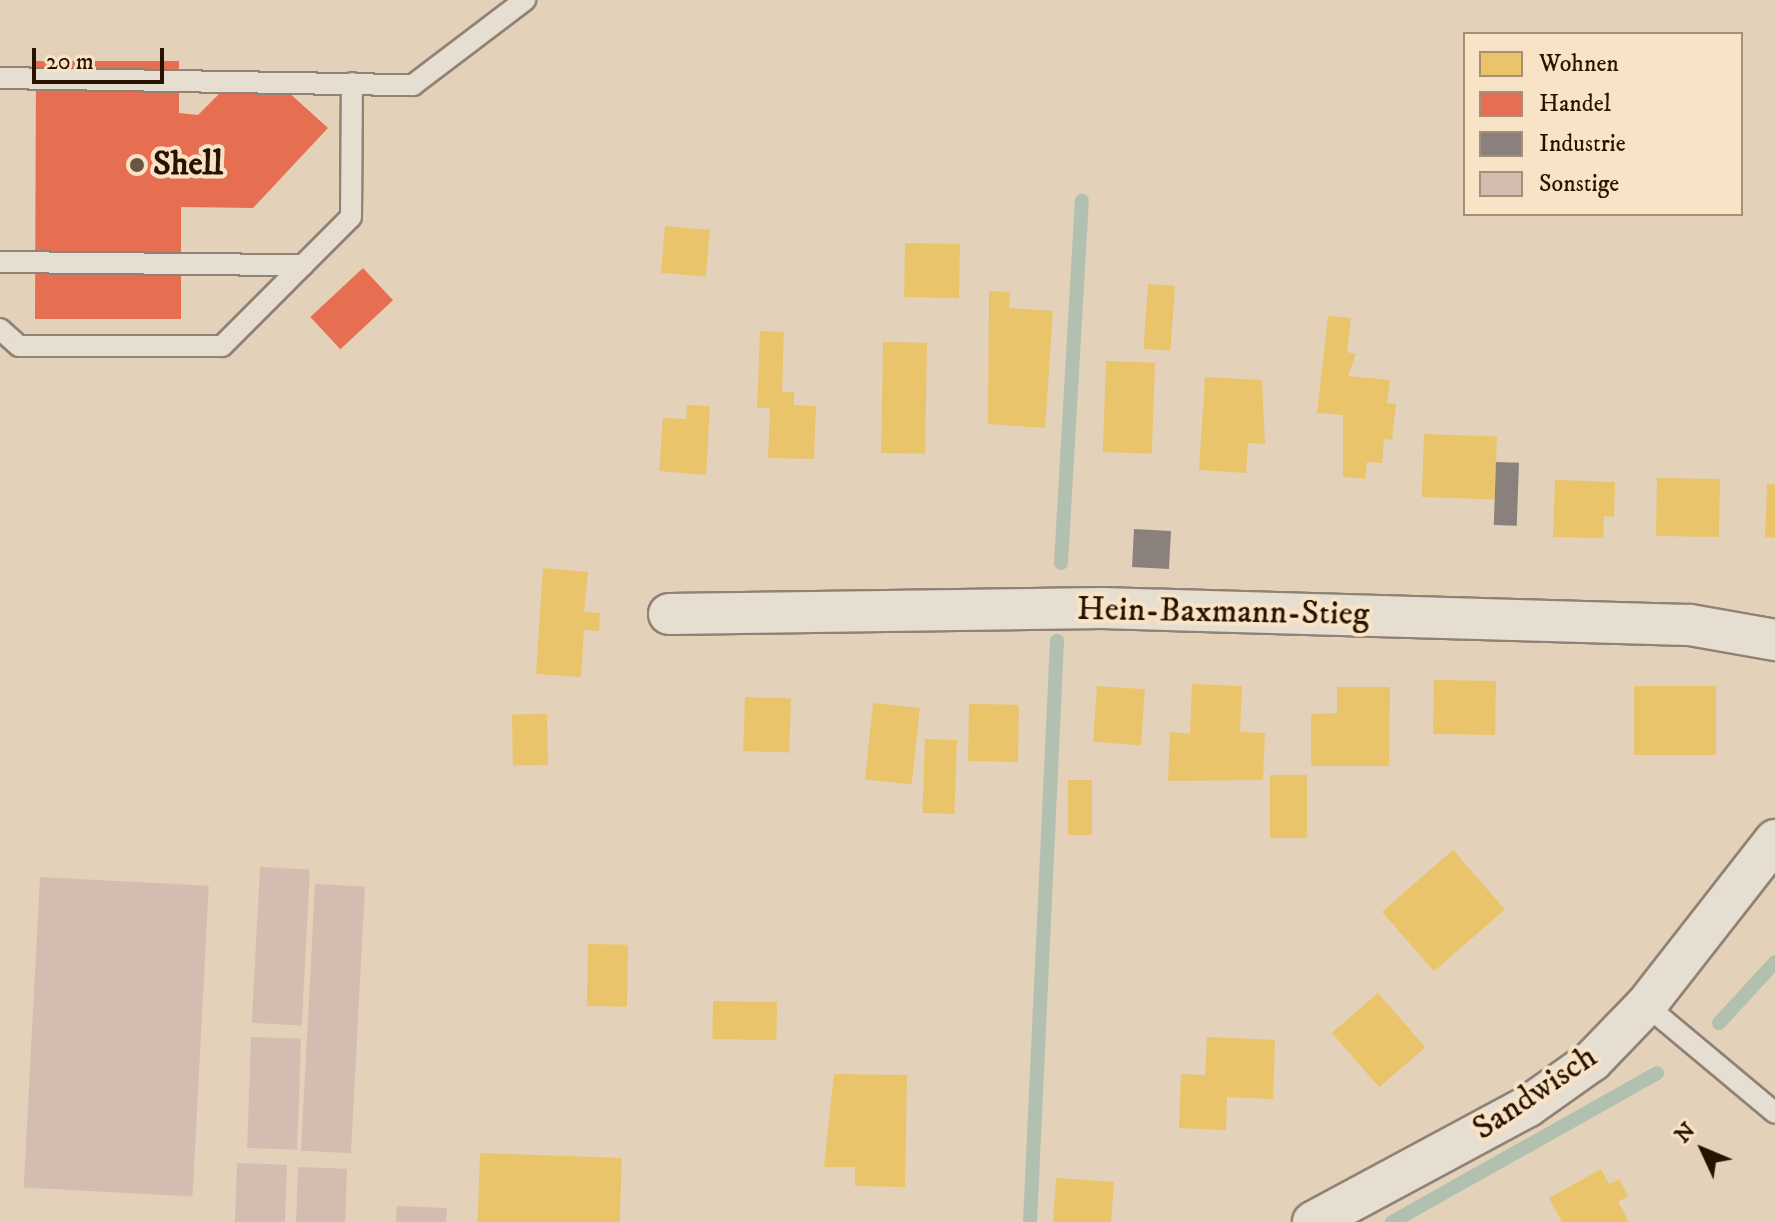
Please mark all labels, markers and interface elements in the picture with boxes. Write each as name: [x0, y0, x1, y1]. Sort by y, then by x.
scale bar: [36, 32, 168, 82]
legend: [1463, 32, 1743, 216]
text: 20 m: [46, 47, 94, 77]
text: Wohnen: [1539, 49, 1619, 79]
text: Handel: [1539, 89, 1611, 119]
text: Industrie: [1539, 129, 1626, 159]
place label: Shell: [153, 145, 223, 185]
marker: Shell: [128, 156, 146, 174]
text: Sonstige: [1539, 169, 1619, 199]
street label: Hein-Baxmann-Stieg: [1076, 589, 1370, 635]
street label: Sandwisch: [1465, 1037, 1605, 1149]
north arrow: [1663, 1110, 1743, 1190]
text: N: [1669, 1117, 1701, 1149]

